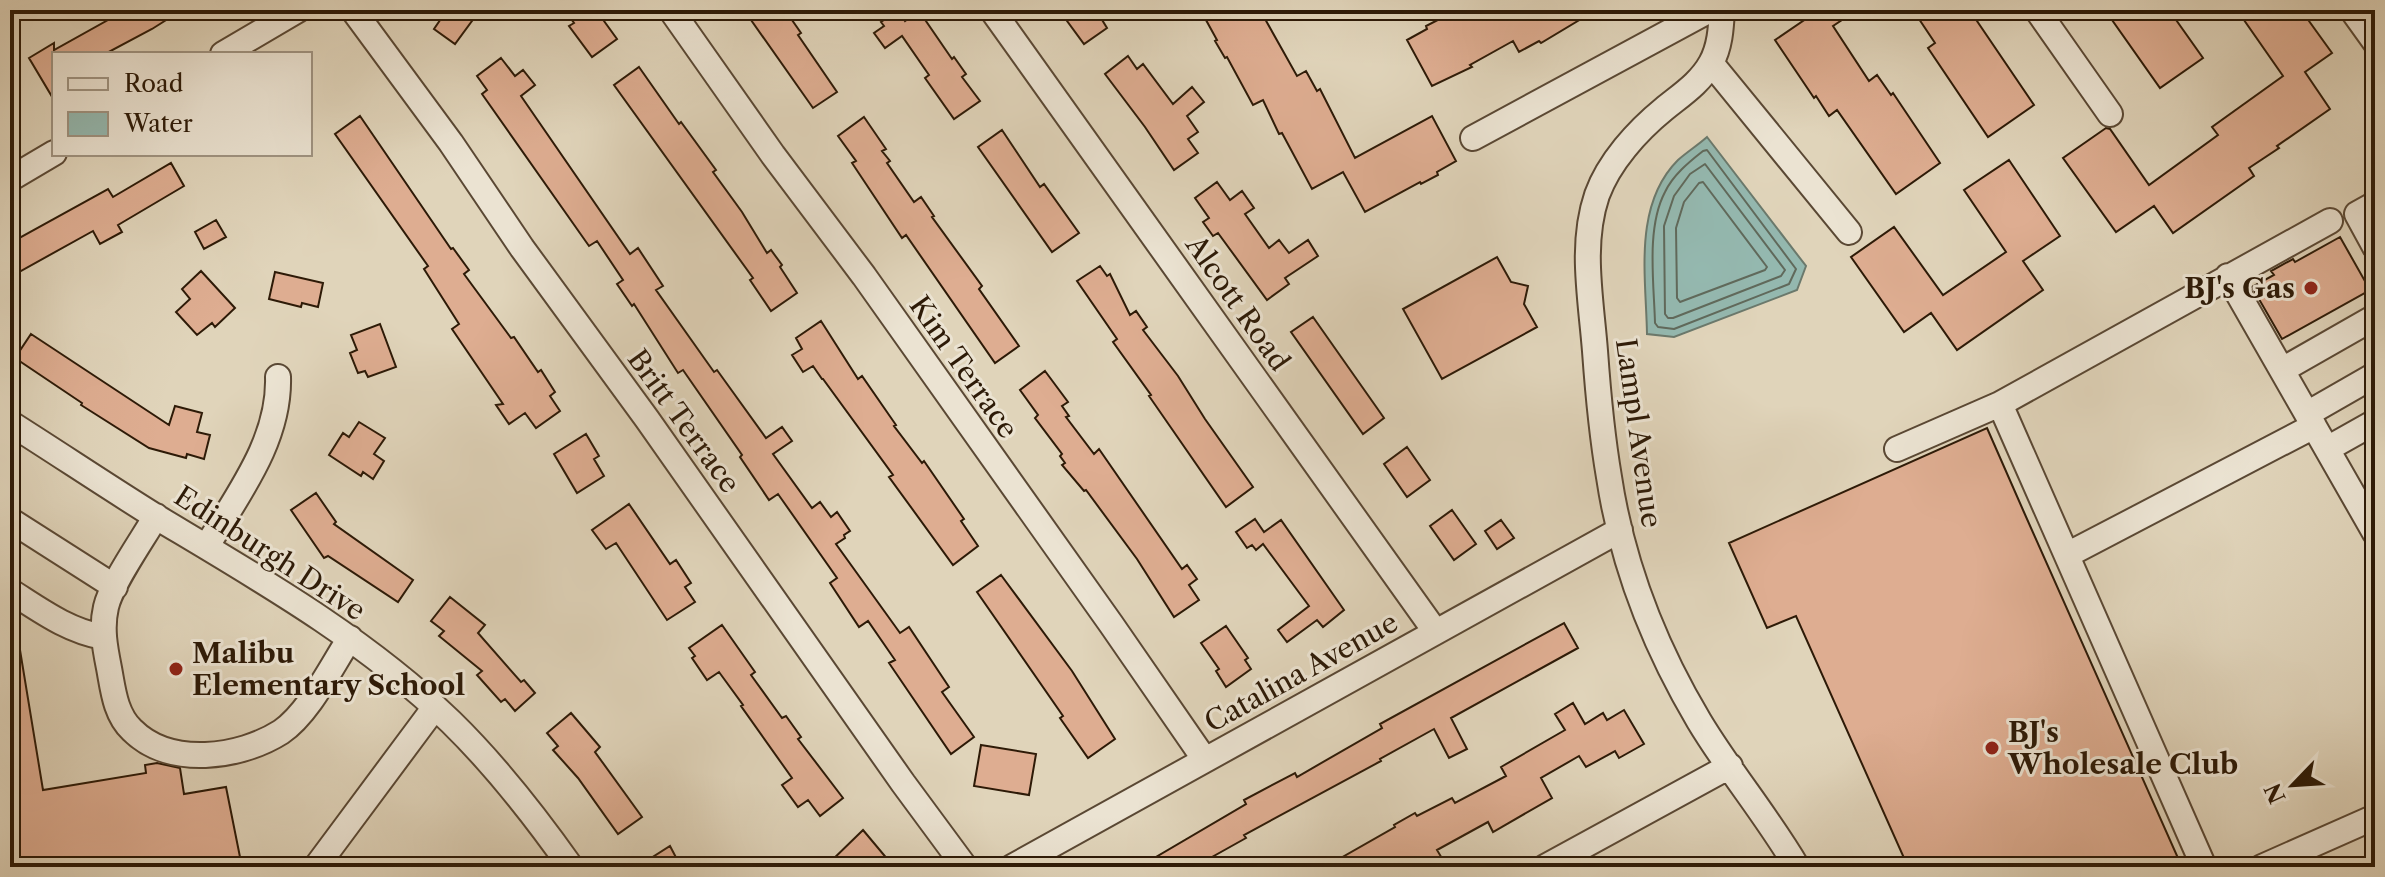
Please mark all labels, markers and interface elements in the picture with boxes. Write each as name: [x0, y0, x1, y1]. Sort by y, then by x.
legend: [52, 52, 312, 156]
text: Road: [124, 69, 184, 98]
text: Water: [123, 109, 193, 138]
street label: Alcott Road: [1178, 228, 1297, 377]
place label: BJ's Gas: [2184, 271, 2295, 305]
marker: BJ's Gas: [2302, 279, 2320, 297]
street label: Kim Terrace: [903, 289, 1025, 445]
street label: Lampl Avenue: [1609, 336, 1669, 530]
street label: Britt Terrace: [621, 343, 747, 499]
street label: Edinburgh Drive: [168, 479, 372, 627]
street label: Catalina Avenue: [1198, 605, 1404, 739]
place label: Malibu Elementary School: [192, 636, 465, 702]
marker: Malibu Elementary School: [167, 660, 185, 678]
place label: BJ's Wholesale Club: [2007, 715, 2238, 781]
marker: BJ's Wholesale Club: [1983, 739, 2001, 757]
north arrow: [2253, 745, 2333, 825]
text: N: [2259, 779, 2292, 808]

